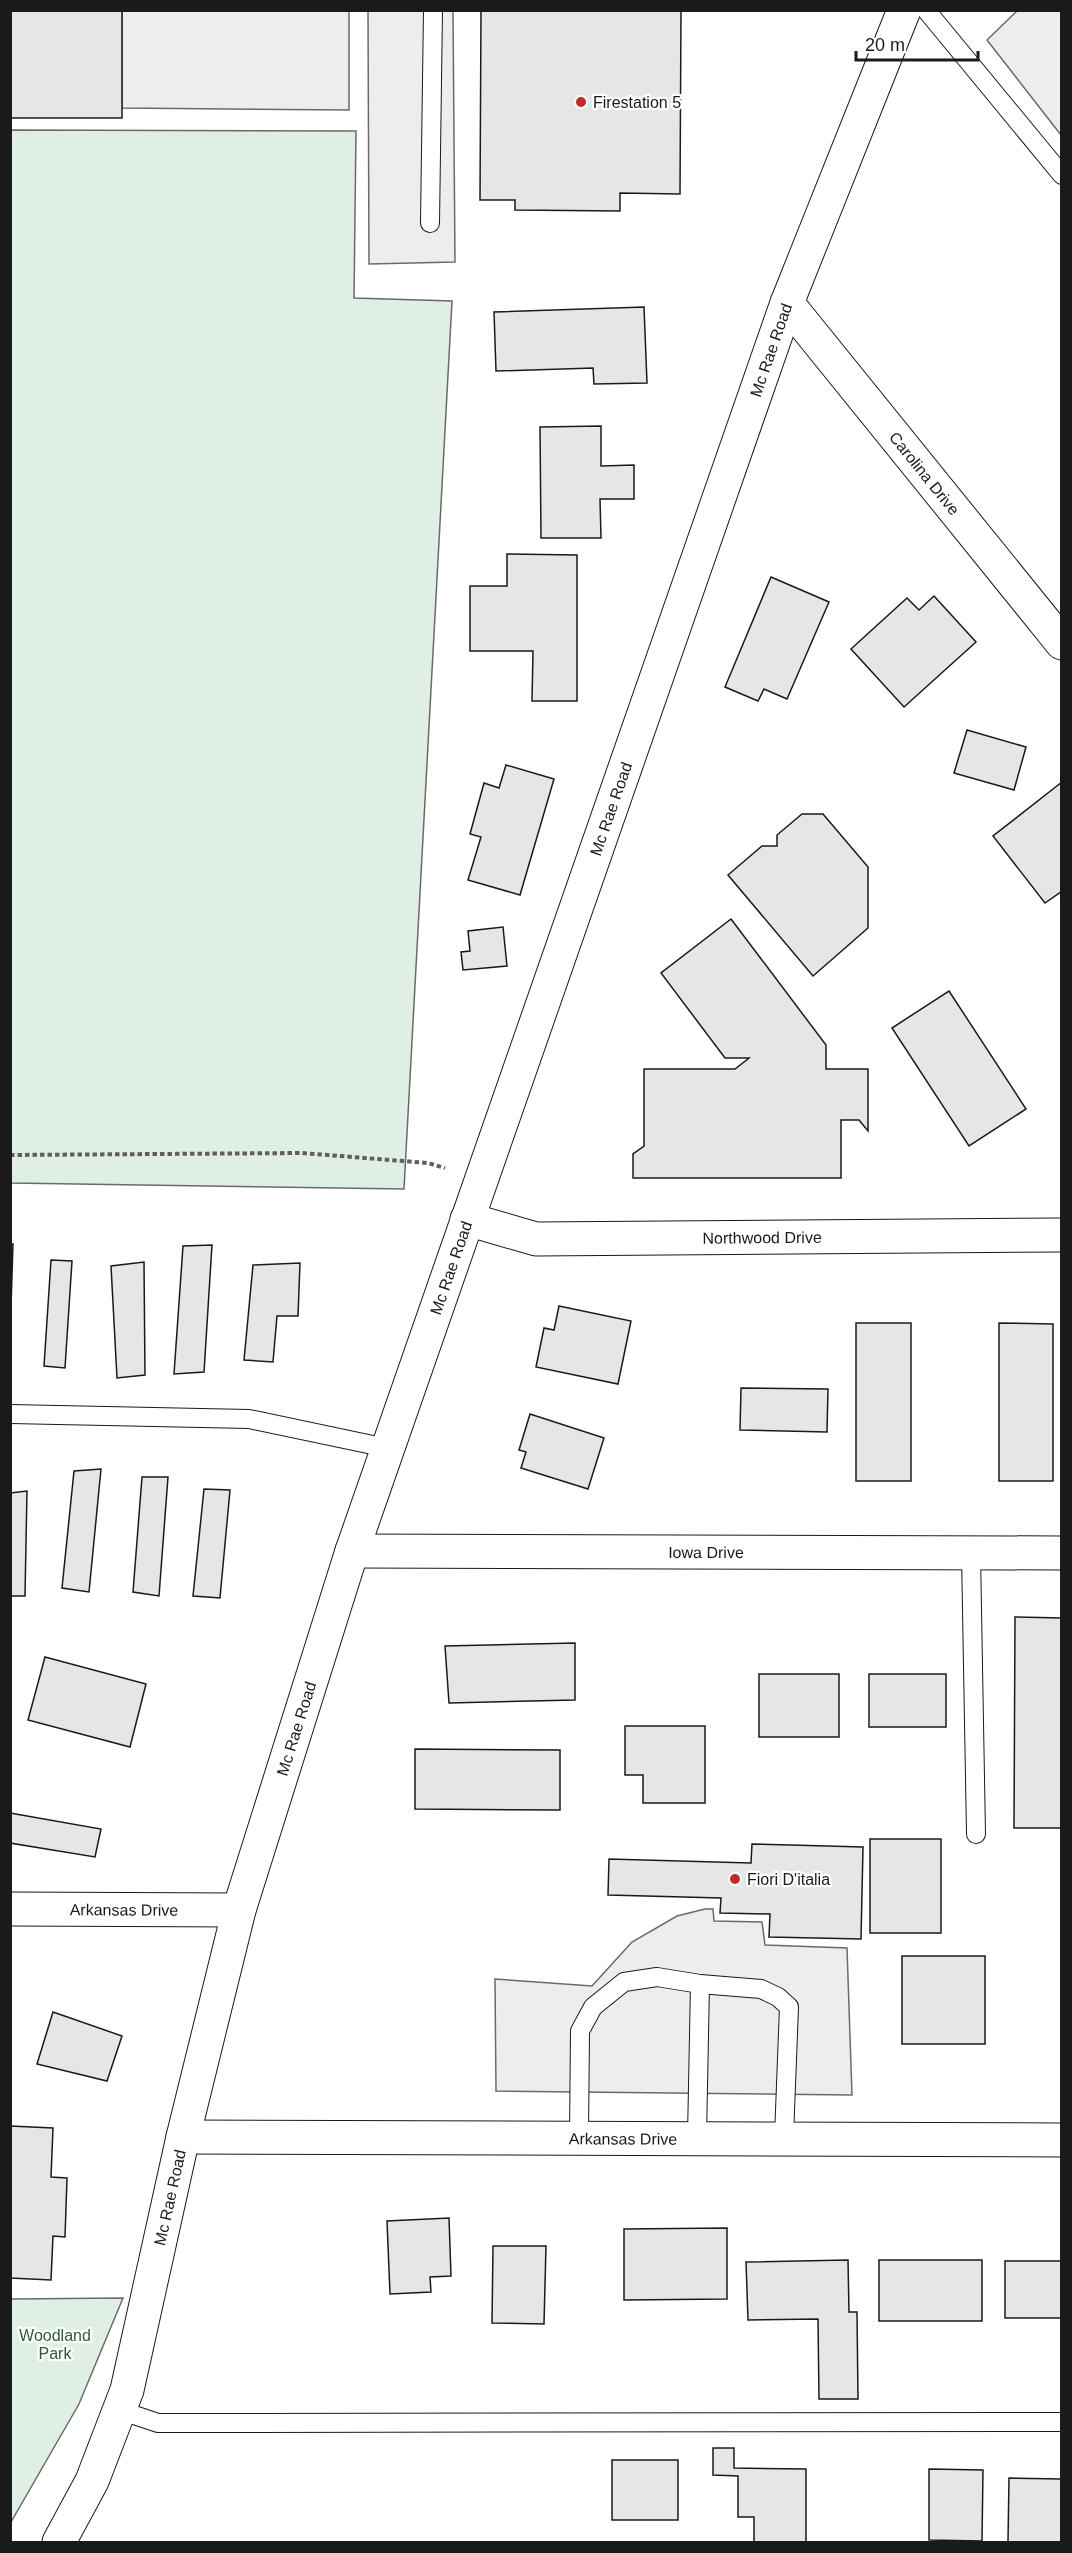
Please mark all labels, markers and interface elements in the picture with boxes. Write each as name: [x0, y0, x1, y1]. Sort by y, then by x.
scale bar: [856, 24, 978, 62]
text: 20 m: [865, 35, 905, 55]
place label: Firestation 5: [593, 94, 681, 111]
marker: Firestation 5: [574, 95, 588, 109]
street label: Mc Rae Road: [747, 301, 795, 399]
street label: Carolina Drive: [886, 429, 963, 518]
street label: Mc Rae Road: [587, 760, 635, 858]
street label: Mc Rae Road: [427, 1219, 475, 1317]
street label: Northwood Drive: [702, 1229, 822, 1247]
street label: Iowa Drive: [668, 1544, 744, 1561]
street label: Mc Rae Road: [274, 1679, 319, 1778]
place label: Fiori D'italia: [747, 1871, 830, 1888]
marker: Fiori D'italia: [728, 1872, 742, 1886]
street label: Arkansas Drive: [70, 1901, 178, 1919]
street label: Arkansas Drive: [569, 2130, 677, 2148]
street label: Mc Rae Road: [151, 2148, 189, 2247]
park label: Woodland Park: [19, 2327, 91, 2362]

